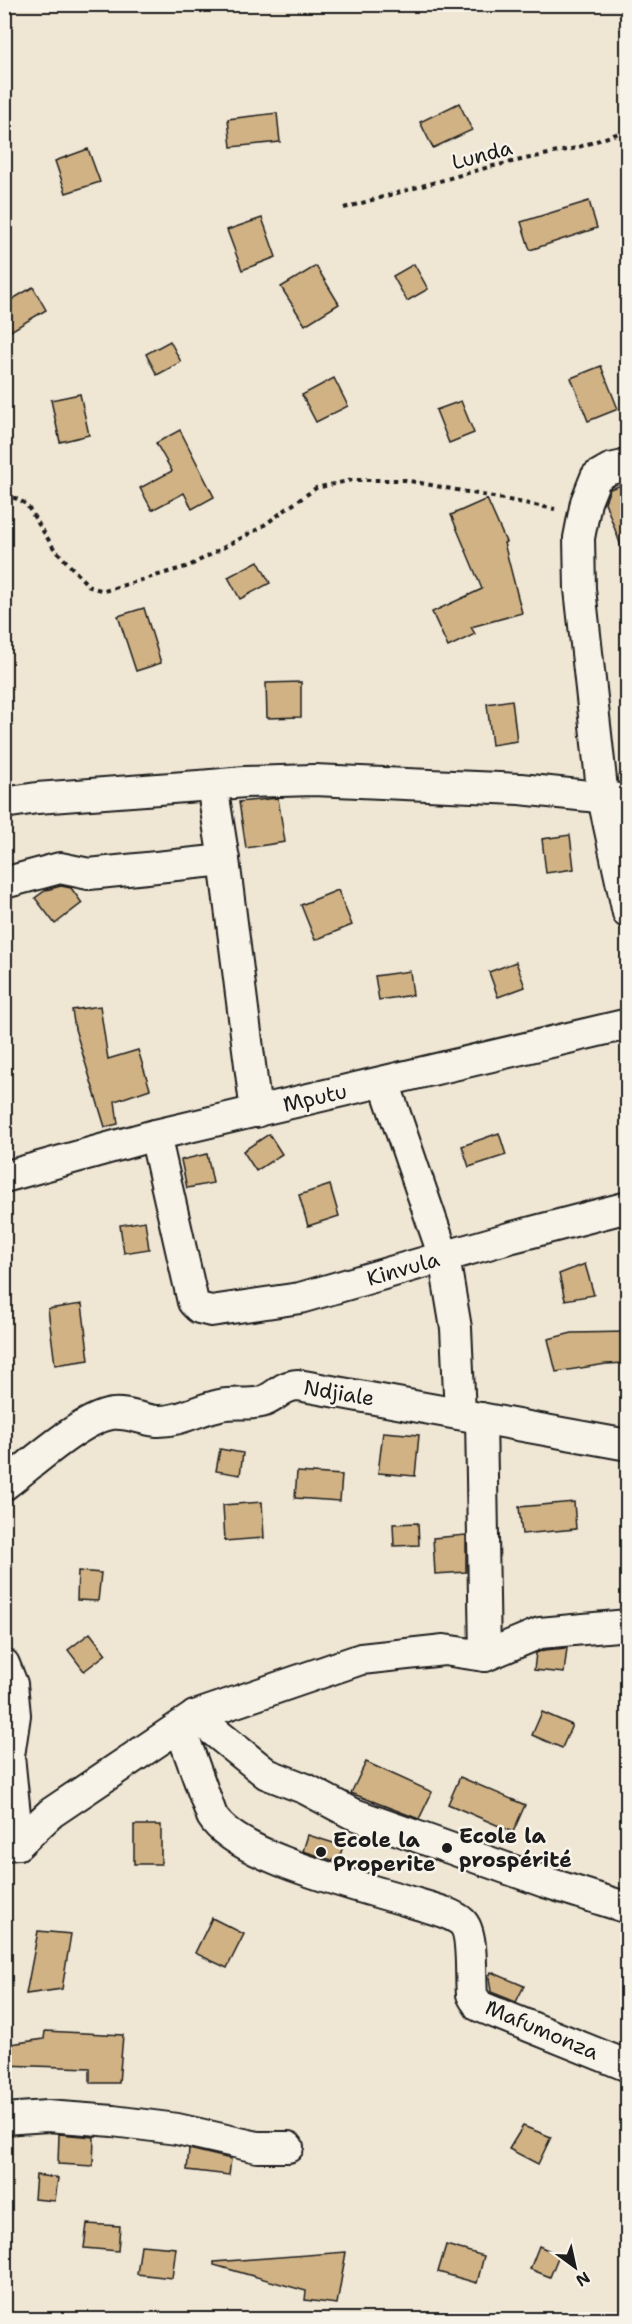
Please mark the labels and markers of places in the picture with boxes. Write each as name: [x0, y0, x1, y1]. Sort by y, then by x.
place label: Ecole la prospérité: [459, 1822, 572, 1874]
place label: Ecole la Properite: [333, 1826, 436, 1878]
marker: Ecole la prospérité: [440, 1841, 454, 1855]
marker: Ecole la Properite: [314, 1845, 328, 1859]

